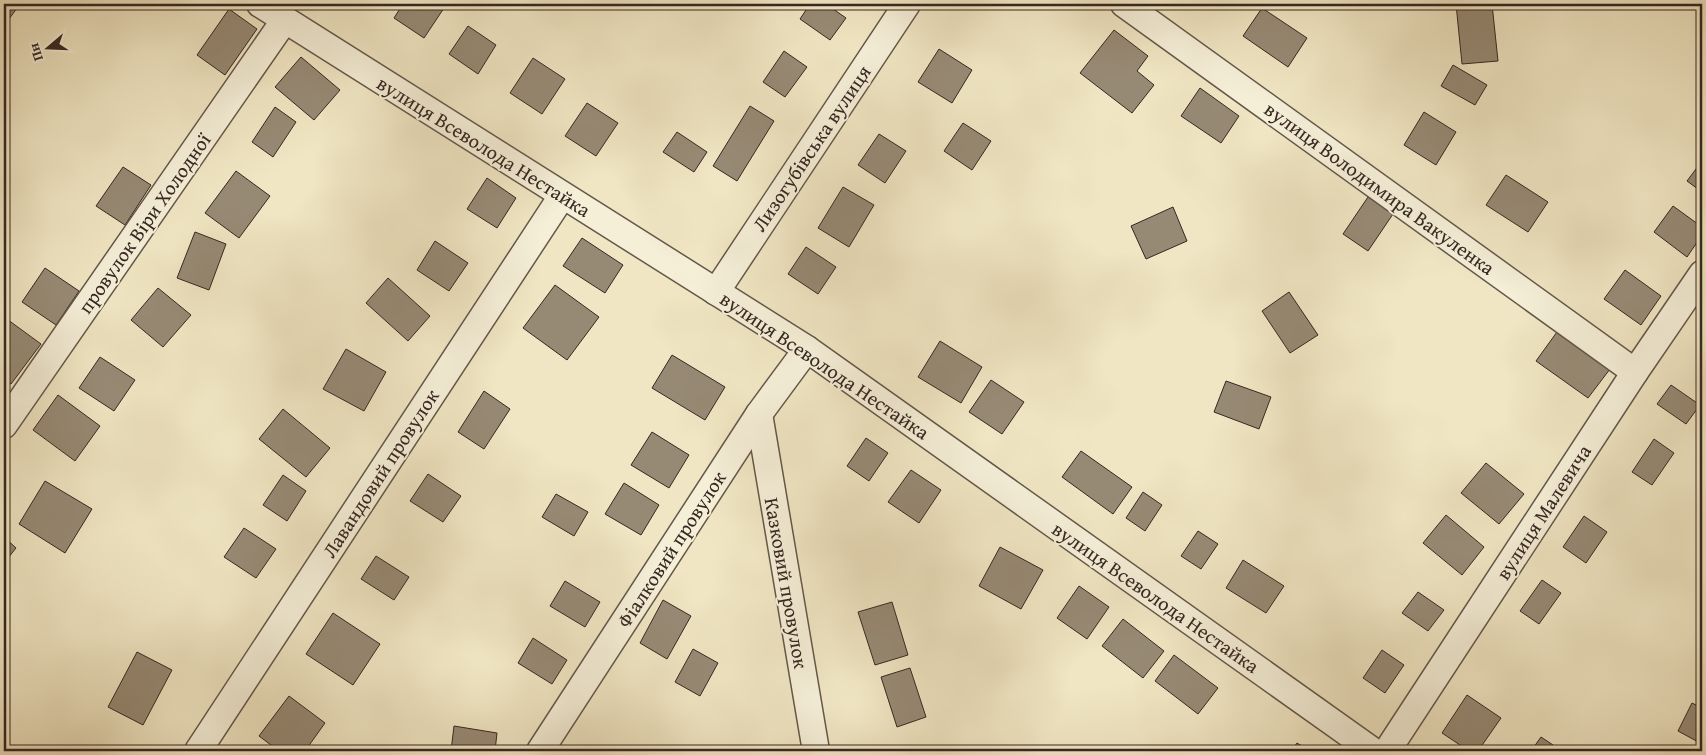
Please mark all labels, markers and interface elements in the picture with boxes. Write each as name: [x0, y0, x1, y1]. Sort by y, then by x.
north arrow: [22, 22, 72, 72]
text: Пн: [23, 40, 48, 64]
street label: Лизогубівська вулиця: [745, 59, 877, 237]
street label: вулиця Всеволода Нестайка: [372, 68, 597, 224]
street label: вулиця Володимира Вакуленка: [1259, 94, 1502, 282]
street label: провулок Віри Холодної: [70, 127, 218, 319]
street label: вулиця Всеволода Нестайка: [715, 284, 936, 446]
street label: Лавандовий провулок: [314, 382, 446, 563]
street label: вулиця Малевича: [1488, 438, 1598, 585]
street label: Фіалковий провулок: [609, 464, 733, 633]
street label: Казковий провулок: [758, 495, 816, 671]
street label: вулиця Всеволода Нестайка: [1047, 514, 1266, 680]

